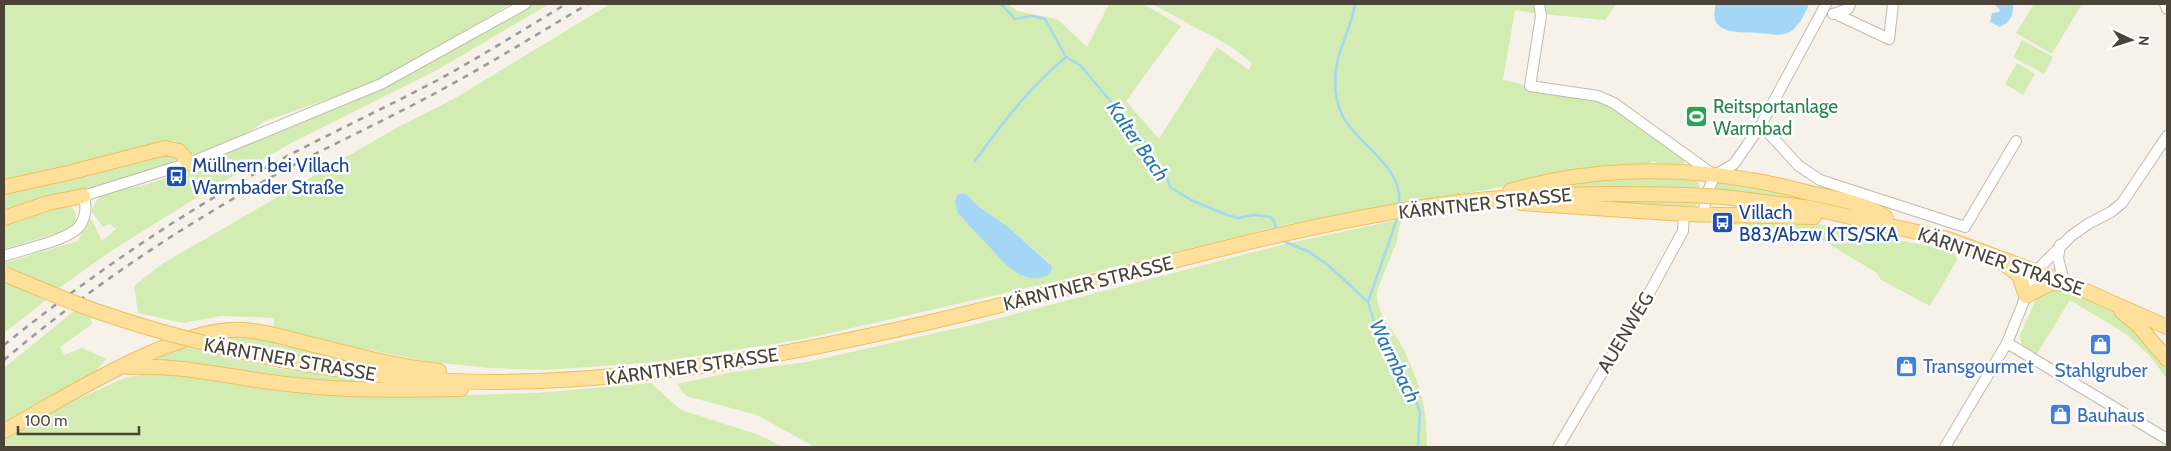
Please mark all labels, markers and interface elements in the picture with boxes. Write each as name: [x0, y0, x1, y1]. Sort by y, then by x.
north arrow: [2106, 15, 2156, 65]
text: N: [2135, 35, 2153, 46]
place label: Reitsportanlage Warmbad: [1713, 95, 1838, 140]
water label: Kalter Bach: [1102, 96, 1174, 186]
sports icon: Reitsportanlage Warmbad: [1685, 105, 1709, 129]
place label: Müllnern bei Villach Warmbader Straße: [192, 154, 349, 199]
bus stop icon: Müllnern bei Villach Warmbader Straße: [164, 164, 188, 188]
street label: KÄRNTNER STRASSE: [1397, 183, 1573, 224]
place label: Villach B83/Abzw KTS/SKA: [1739, 201, 1898, 246]
bus stop icon: Villach B83/Abzw KTS/SKA: [1711, 211, 1735, 235]
street label: KÄRNTNER STRASSE: [1915, 222, 2087, 301]
street label: KÄRNTNER STRASSE: [1001, 251, 1175, 316]
street label: AUENWEG: [1592, 288, 1658, 377]
water label: Warmbach: [1365, 315, 1425, 407]
shop icon: Stahlgruber: [2089, 332, 2113, 356]
street label: KÄRNTNER STRASSE: [202, 333, 378, 386]
street label: KÄRNTNER STRASSE: [604, 343, 780, 390]
shop icon: Transgourmet: [1895, 354, 1919, 378]
place label: Transgourmet: [1923, 355, 2034, 378]
place label: Stahlgruber: [2055, 359, 2147, 382]
shop icon: Bauhaus: [2049, 403, 2073, 427]
scale bar: [18, 404, 139, 436]
place label: Bauhaus: [2077, 404, 2145, 427]
text: 100 m: [25, 412, 67, 430]

